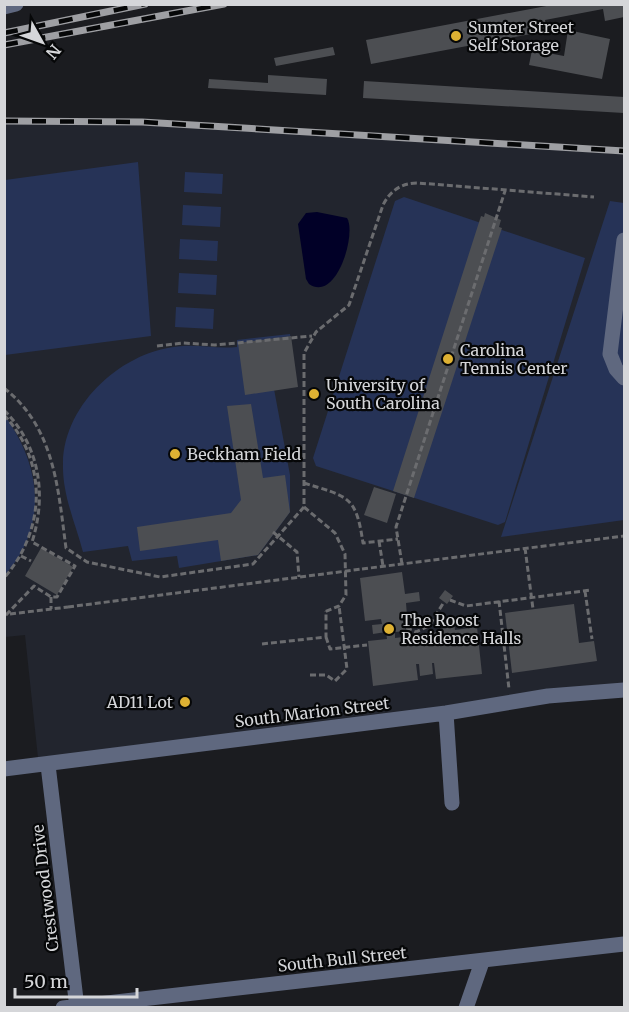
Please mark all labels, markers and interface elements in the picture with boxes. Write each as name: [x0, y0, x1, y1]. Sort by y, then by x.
north arrow: [12, 12, 72, 72]
place label: Sumter Street Self Storage: [468, 17, 575, 55]
marker: Sumter Street Self Storage: [449, 29, 463, 43]
text: N: [42, 40, 65, 63]
place label: Carolina Tennis Center: [460, 340, 567, 378]
marker: Carolina Tennis Center: [441, 352, 455, 366]
place label: University of South Carolina: [326, 375, 440, 413]
marker: University of South Carolina: [307, 387, 321, 401]
place label: Beckham Field: [187, 444, 301, 464]
marker: Beckham Field: [168, 447, 182, 461]
place label: The Roost Residence Halls: [401, 610, 521, 648]
marker: The Roost Residence Halls: [382, 622, 396, 636]
place label: AD11 Lot: [106, 692, 174, 712]
street label: South Marion Street: [234, 693, 391, 731]
marker: AD11 Lot: [178, 695, 192, 709]
street label: Crestwood Drive: [27, 823, 63, 953]
street label: South Bull Street: [277, 942, 408, 976]
scale bar: [15, 961, 136, 999]
text: 50 m: [24, 970, 68, 993]

